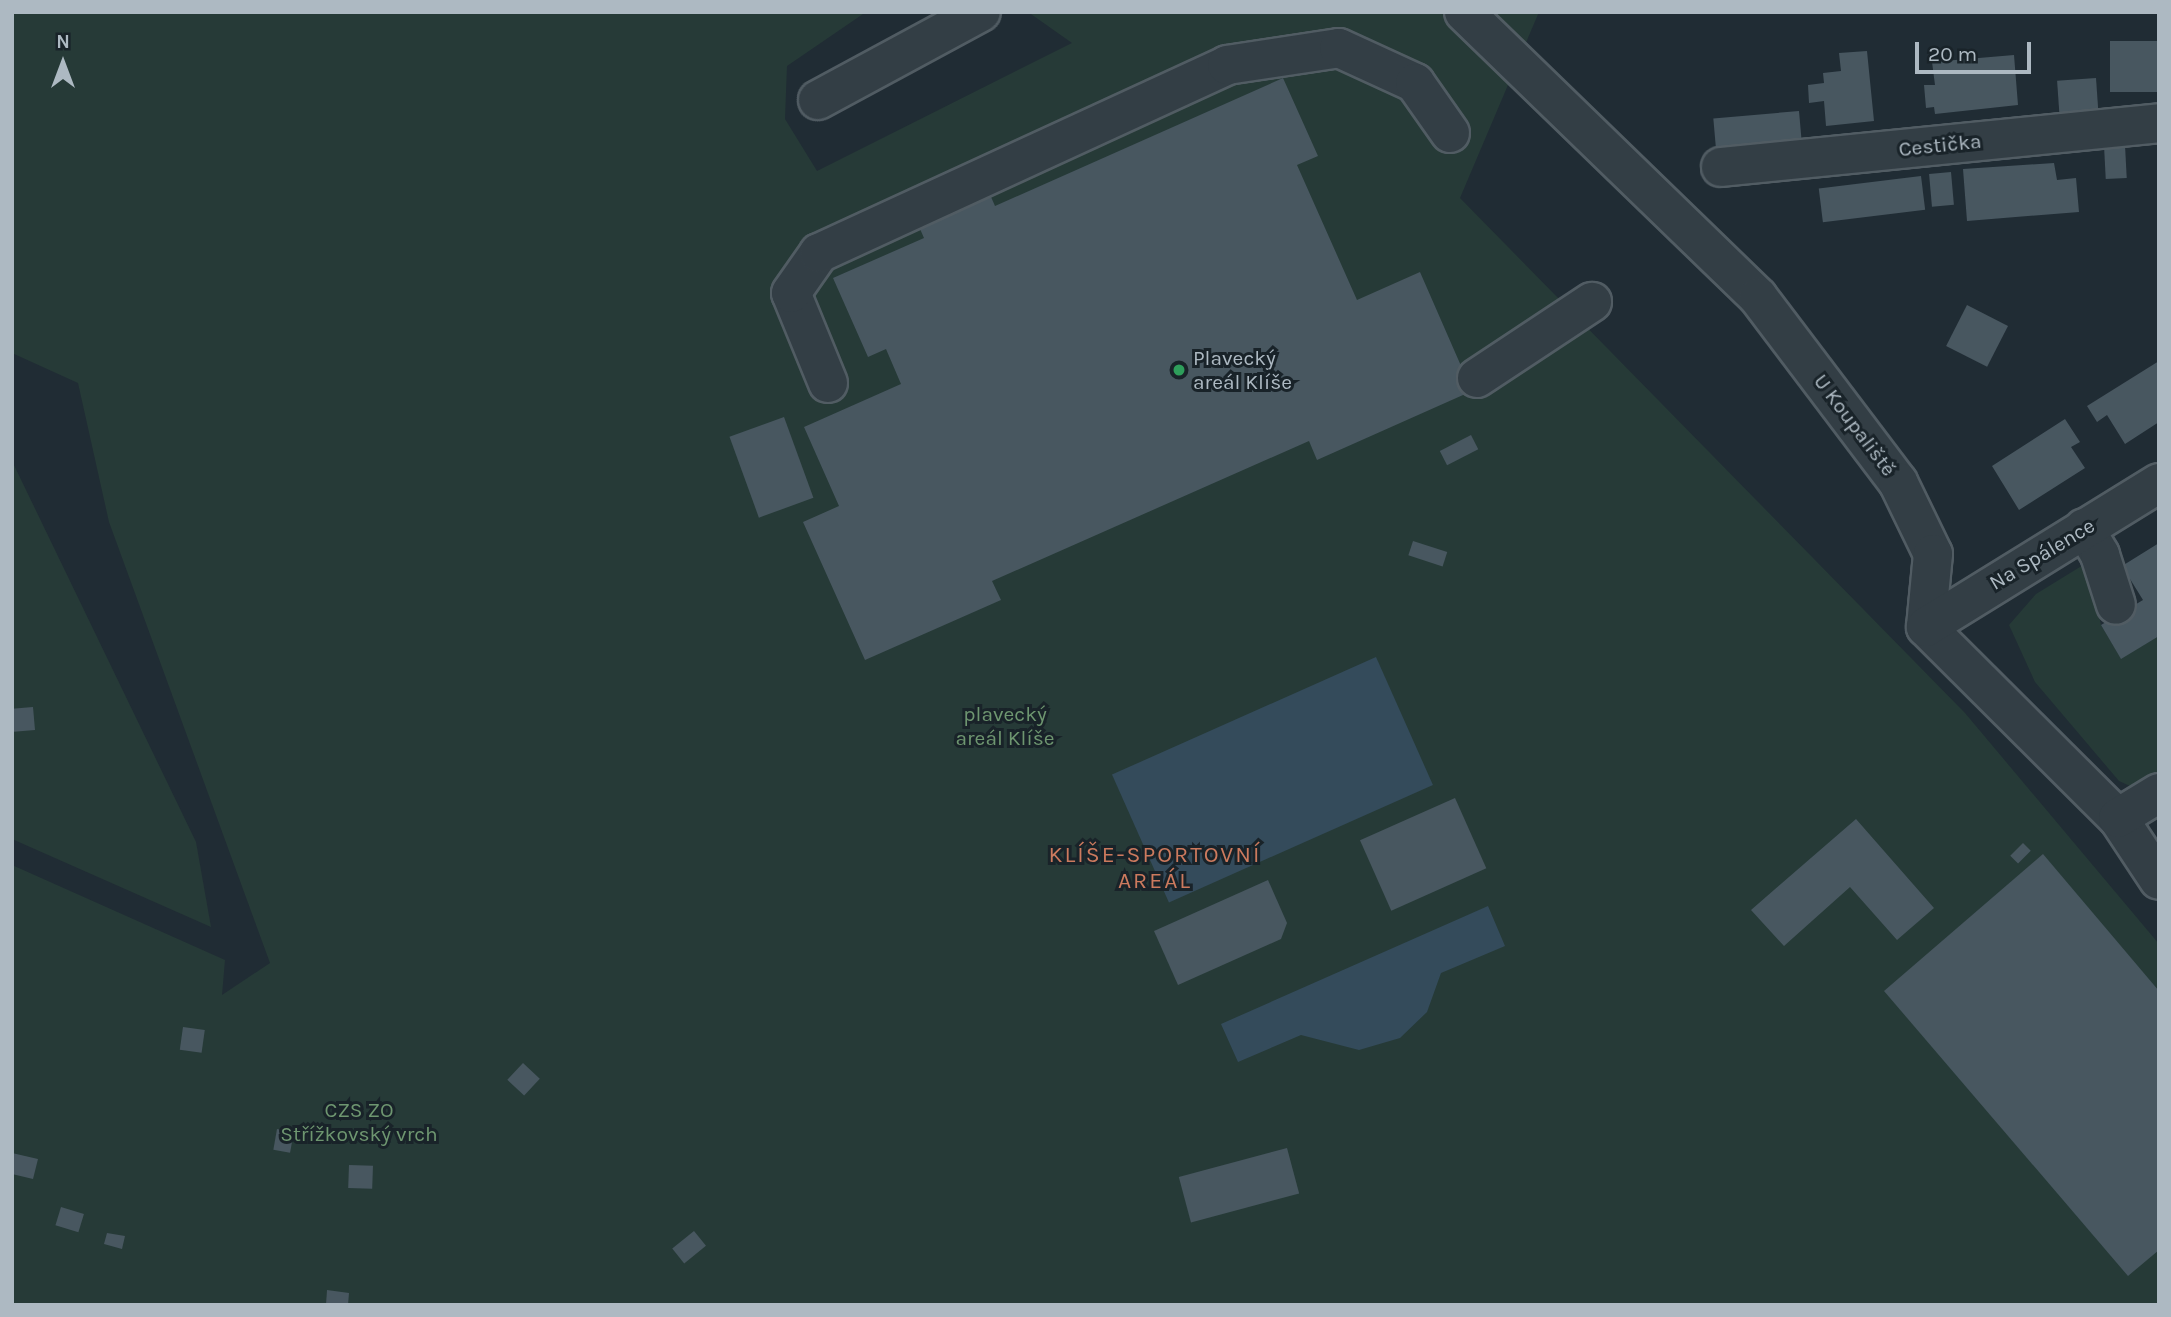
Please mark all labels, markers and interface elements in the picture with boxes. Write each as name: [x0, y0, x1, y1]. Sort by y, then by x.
north arrow: [28, 28, 98, 98]
scale bar: [1919, 28, 2035, 72]
text: N: [56, 31, 70, 53]
text: 20 m: [1928, 42, 1977, 66]
street label: Cestička: [1897, 128, 1983, 162]
place label: Plavecký areál Klíše: [1193, 345, 1292, 395]
marker: Plavecký areál Klíše: [1171, 362, 1187, 378]
street label: U Koupaliště: [1808, 369, 1902, 481]
street label: Na Spálence: [1985, 513, 2099, 595]
park label: plavecký areál Klíše: [955, 701, 1055, 751]
district label: KLÍŠE-SPORTOVNÍ AREÁL: [1050, 841, 1260, 895]
park label: CZS ZO Střížkovský vrch: [280, 1097, 438, 1147]

